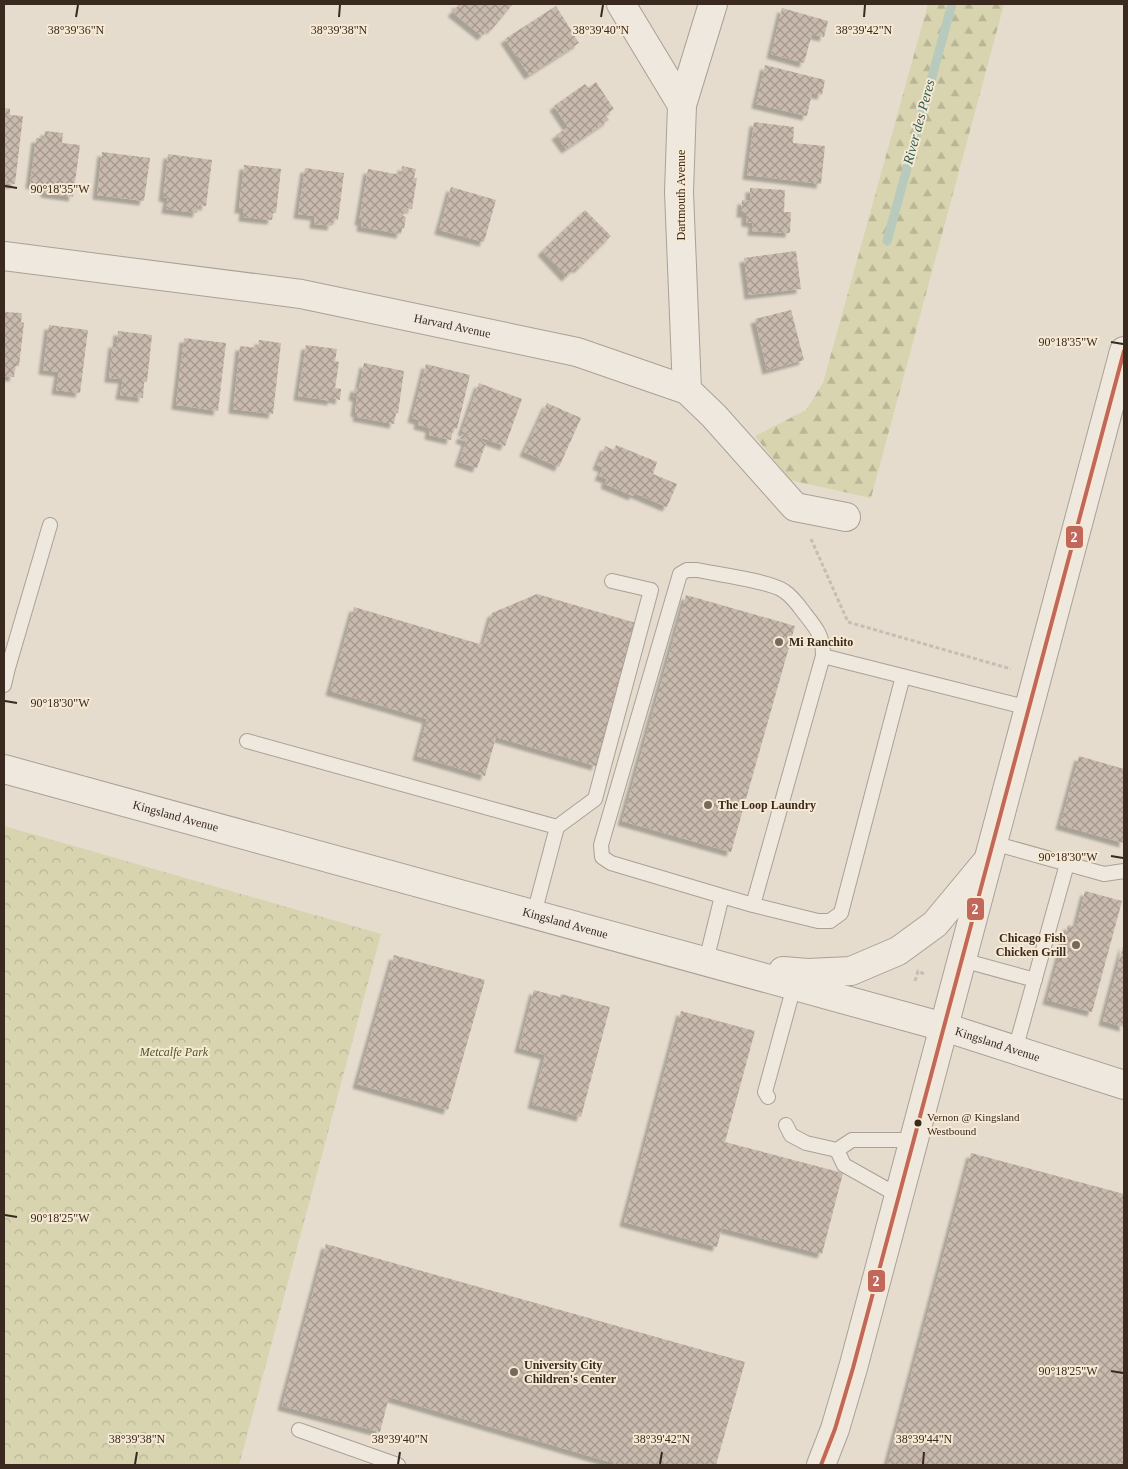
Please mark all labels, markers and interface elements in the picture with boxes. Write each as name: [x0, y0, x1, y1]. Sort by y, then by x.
text: 38°39'36"N: [48, 23, 105, 37]
text: 38°39'38"N: [311, 23, 368, 37]
text: 38°39'40"N: [573, 23, 630, 37]
text: 38°39'42"N: [836, 23, 893, 37]
water label: River des Peres: [900, 77, 938, 167]
street label: Dartmouth Avenue: [674, 150, 688, 240]
text: 90°18'35"W: [30, 182, 90, 196]
street label: Harvard Avenue: [413, 311, 492, 341]
text: 90°18'35"W: [1038, 335, 1098, 349]
line badge: 2: [1065, 525, 1084, 549]
text: 2: [1071, 530, 1078, 545]
place label: Mi Ranchito: [789, 635, 853, 649]
marker: Mi Ranchito: [773, 636, 785, 648]
text: 90°18'30"W: [30, 696, 90, 710]
street label: Kingsland Avenue: [131, 798, 220, 835]
place label: The Loop Laundry: [718, 798, 816, 812]
marker: The Loop Laundry: [702, 799, 714, 811]
text: 90°18'30"W: [1038, 850, 1098, 864]
line badge: 2: [966, 897, 985, 921]
text: 2: [972, 902, 979, 917]
street label: Kingsland Avenue: [521, 905, 610, 941]
place label: Chicago Fish Chicken Grill: [996, 931, 1067, 959]
marker: Chicago Fish Chicken Grill: [1070, 939, 1082, 951]
street label: Kingsland Avenue: [953, 1024, 1042, 1064]
park label: Metcalfe Park: [139, 1045, 209, 1059]
place label: Vernon @ Kingsland Westbound: [927, 1111, 1020, 1137]
marker: Vernon @ Kingsland Westbound: [913, 1118, 923, 1128]
text: 90°18'25"W: [30, 1211, 90, 1225]
line badge: 2: [867, 1269, 886, 1293]
text: 2: [873, 1274, 880, 1289]
place label: University City Children's Center: [524, 1358, 617, 1386]
text: 90°18'25"W: [1038, 1364, 1098, 1378]
marker: University City Children's Center: [508, 1366, 520, 1378]
text: 38°39'38"N: [109, 1432, 166, 1446]
text: 38°39'40"N: [372, 1432, 429, 1446]
text: 38°39'42"N: [634, 1432, 691, 1446]
text: 38°39'44"N: [896, 1432, 953, 1446]

